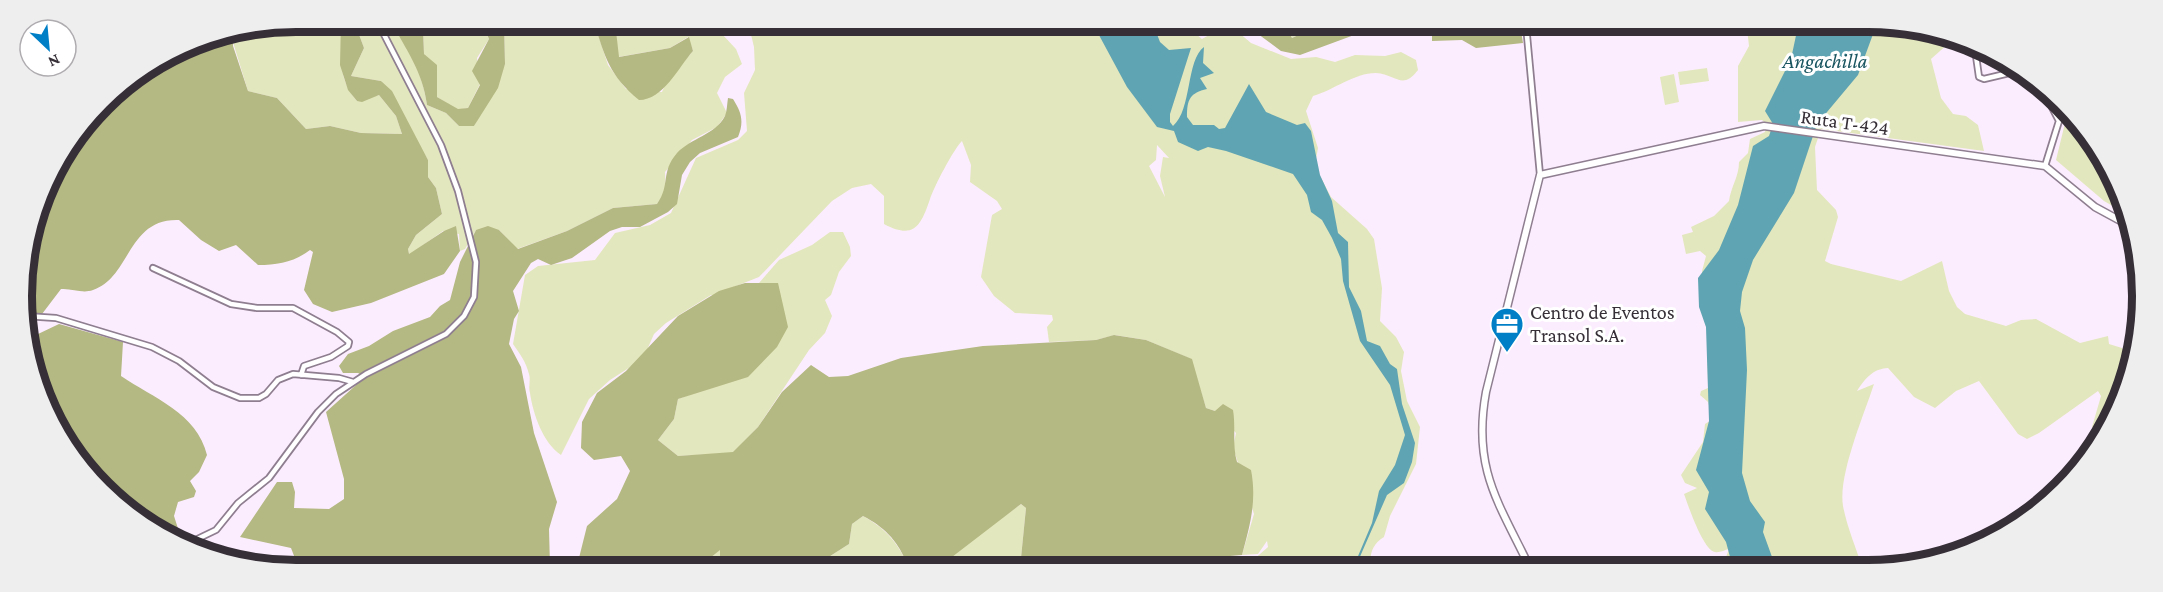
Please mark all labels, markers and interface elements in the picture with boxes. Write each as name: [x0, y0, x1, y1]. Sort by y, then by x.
north arrow: [18, 18, 78, 78]
water label: Angachilla: [1782, 49, 1868, 73]
text: N: [46, 51, 63, 71]
street label: Ruta T-424: [1800, 105, 1890, 139]
place label: Centro de Eventos Transol S.A.: [1530, 301, 1675, 346]
office icon: Centro de Eventos Transol S.A.: [1489, 306, 1525, 353]

